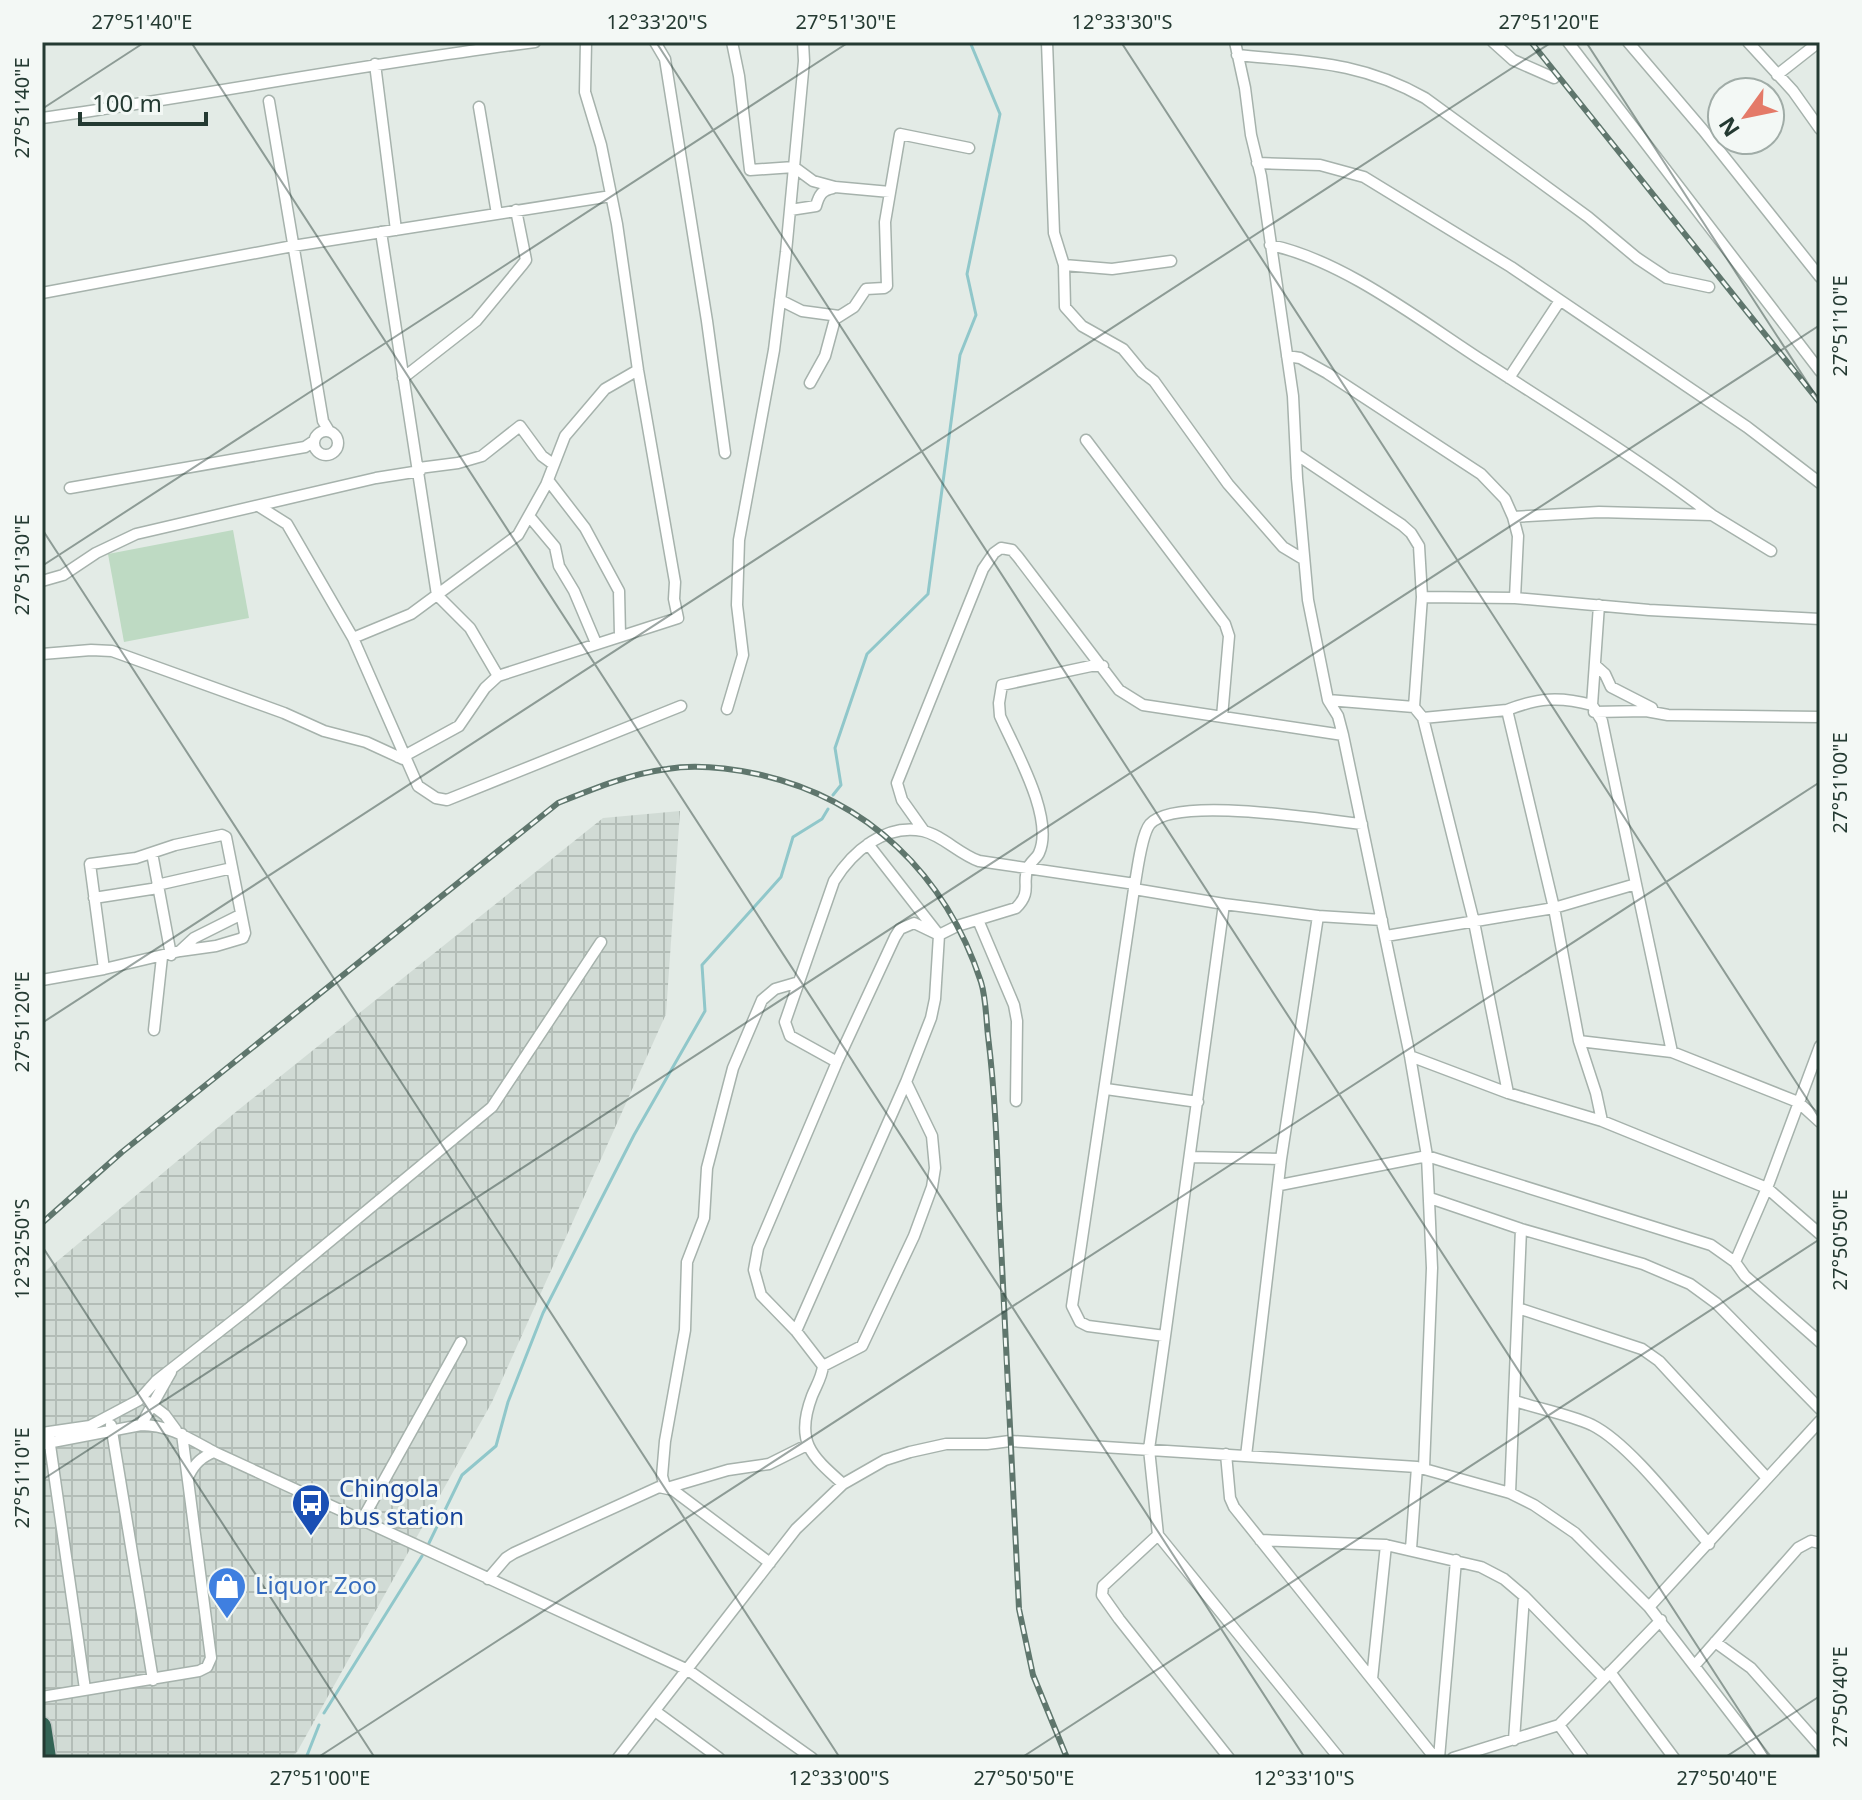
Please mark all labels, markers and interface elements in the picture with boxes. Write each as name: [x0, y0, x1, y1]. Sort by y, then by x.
text: 27°51'40"E: [92, 8, 192, 35]
text: 12°33'20"S: [607, 8, 707, 35]
text: 27°51'30"E: [796, 8, 896, 35]
text: 12°33'30"S: [1072, 8, 1172, 35]
text: 27°51'20"E: [1499, 8, 1599, 35]
text: 27°51'40"E: [8, 58, 35, 158]
scale bar: [80, 76, 206, 126]
north arrow: [1706, 76, 1786, 156]
text: 100 m: [92, 86, 162, 119]
text: N: [1711, 112, 1746, 143]
text: 27°51'10"E: [1826, 276, 1853, 376]
text: 27°51'30"E: [8, 515, 35, 615]
text: 27°51'00"E: [1826, 733, 1853, 833]
text: 27°51'20"E: [8, 972, 35, 1072]
text: 27°50'50"E: [1826, 1190, 1853, 1290]
text: 12°32'50"S: [8, 1199, 35, 1299]
text: 27°51'10"E: [8, 1428, 35, 1528]
place label: Chingola bus station: [339, 1471, 464, 1532]
bus stop icon: Chingola bus station: [290, 1482, 332, 1537]
shop icon: Liquor Zoo: [206, 1565, 248, 1620]
place label: Liquor Zoo: [255, 1568, 377, 1601]
text: 27°50'40"E: [1826, 1647, 1853, 1747]
text: 27°51'00"E: [270, 1764, 370, 1791]
text: 12°33'00"S: [789, 1764, 889, 1791]
text: 27°50'50"E: [974, 1764, 1074, 1791]
text: 12°33'10"S: [1254, 1764, 1354, 1791]
text: 27°50'40"E: [1677, 1764, 1777, 1791]

